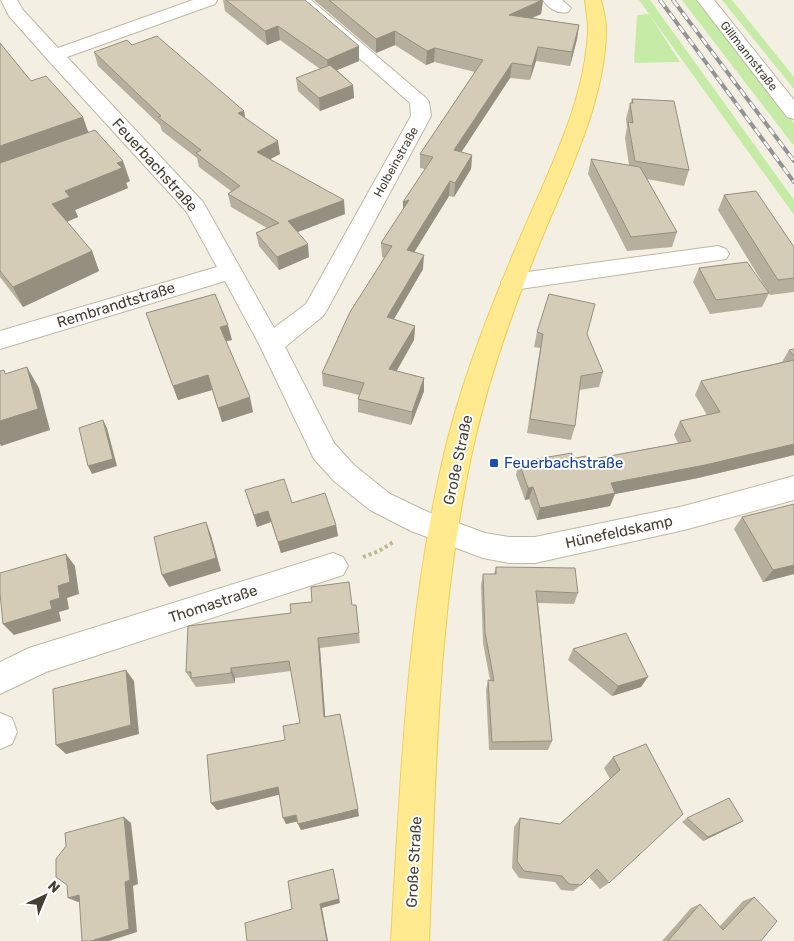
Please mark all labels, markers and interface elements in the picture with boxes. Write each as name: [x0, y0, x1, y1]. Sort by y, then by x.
street label: Gillmannstraße: [717, 18, 781, 94]
street label: Feuerbachstraße: [108, 115, 202, 215]
street label: Holbeinstraße: [371, 124, 421, 200]
street label: Rembrandtstraße: [55, 278, 177, 332]
street label: Große Straße: [440, 413, 476, 507]
place label: Feuerbachstraße: [504, 454, 623, 472]
marker: Feuerbachstraße: [488, 457, 500, 469]
street label: Hünefeldskamp: [564, 512, 675, 552]
street label: Thomastraße: [166, 581, 260, 627]
street label: Große Straße: [403, 816, 425, 908]
north arrow: [20, 871, 70, 921]
text: N: [44, 877, 63, 897]

